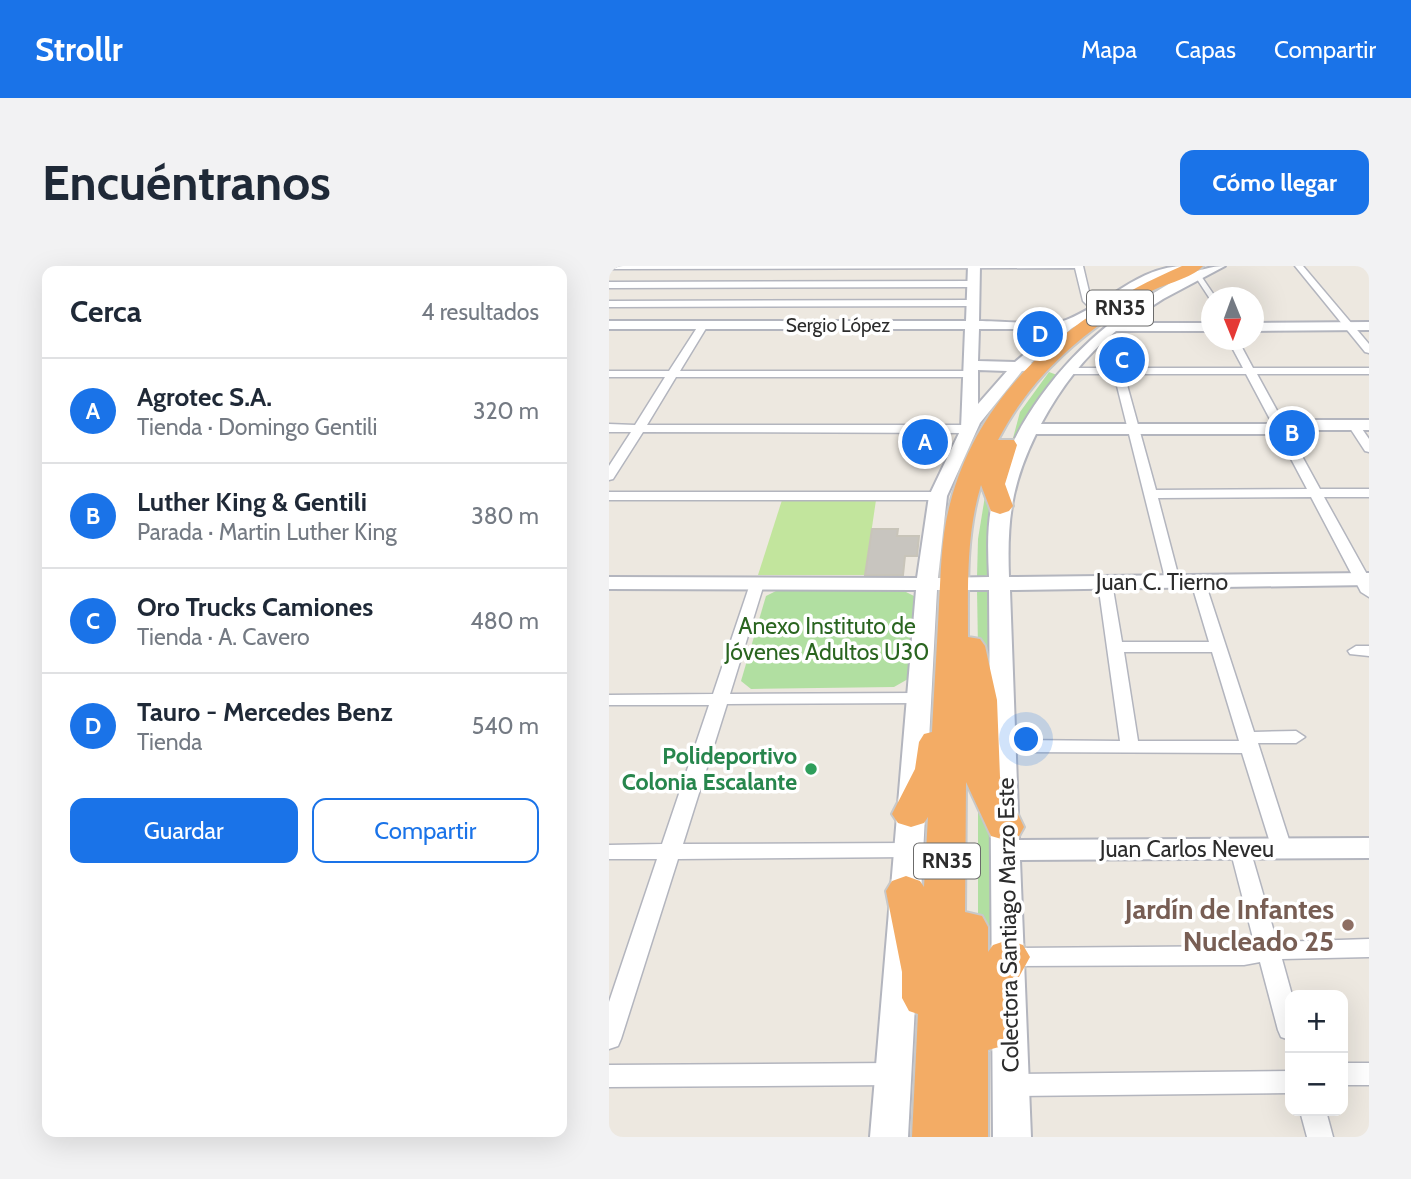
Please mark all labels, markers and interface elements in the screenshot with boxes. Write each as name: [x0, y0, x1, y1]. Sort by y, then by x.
text: Strollr: [35, 29, 123, 69]
text: Mapa: [1081, 35, 1137, 64]
text: Capas: [1175, 35, 1236, 64]
text: Compartir: [1274, 35, 1376, 64]
button: Cómo llegar: [1180, 150, 1369, 215]
text: Encuéntranos: [42, 153, 331, 212]
north arrow: [1201, 287, 1264, 350]
road number: RN35: [1087, 290, 1153, 326]
text: Cerca: [70, 293, 142, 330]
text: 4 resultados: [421, 298, 539, 326]
pin: D: [1017, 308, 1063, 360]
street label: Sergio López: [786, 314, 890, 337]
pin: C: [1099, 334, 1145, 386]
text: Agrotec S.A.: [137, 381, 272, 413]
text: A: [86, 397, 100, 425]
text: 320 m: [473, 397, 539, 425]
pin: B: [1269, 407, 1315, 459]
text: Tienda · Domingo Gentili: [137, 413, 377, 441]
pin: A: [902, 416, 948, 468]
text: Luther King & Gentili: [137, 486, 367, 518]
text: B: [86, 502, 100, 530]
text: 380 m: [471, 502, 539, 530]
text: Parada · Martin Luther King: [137, 518, 397, 546]
street label: Juan C. Tierno: [1095, 568, 1228, 596]
text: Oro Trucks Camiones: [137, 591, 373, 623]
text: C: [86, 607, 100, 635]
text: 480 m: [470, 607, 539, 635]
park label: Anexo Instituto de Jóvenes Adultos U30: [724, 612, 929, 666]
text: Tienda · A. Cavero: [137, 623, 310, 651]
text: Tauro - Mercedes Benz: [137, 696, 393, 728]
text: D: [85, 712, 101, 740]
text: 540 m: [472, 712, 539, 740]
your location: [1009, 722, 1043, 756]
text: Tienda: [137, 728, 202, 756]
place label: Polideportivo Colonia Escalante: [622, 742, 797, 796]
marker: Polideportivo Colonia Escalante: [803, 761, 819, 777]
street label: Colectora Santiago Marzo Este: [991, 777, 1025, 1073]
button: Guardar: [70, 798, 298, 863]
button: Compartir: [312, 798, 539, 863]
street label: Juan Carlos Neveu: [1099, 835, 1274, 863]
road number: RN35: [914, 844, 980, 878]
place label: Jardín de Infantes Nucleado 25: [1124, 892, 1334, 958]
marker: Jardín de Infantes Nucleado 25: [1340, 917, 1356, 933]
map controls: [1285, 990, 1348, 1116]
button: +: [1285, 990, 1348, 1053]
button: −: [1285, 1053, 1348, 1116]

